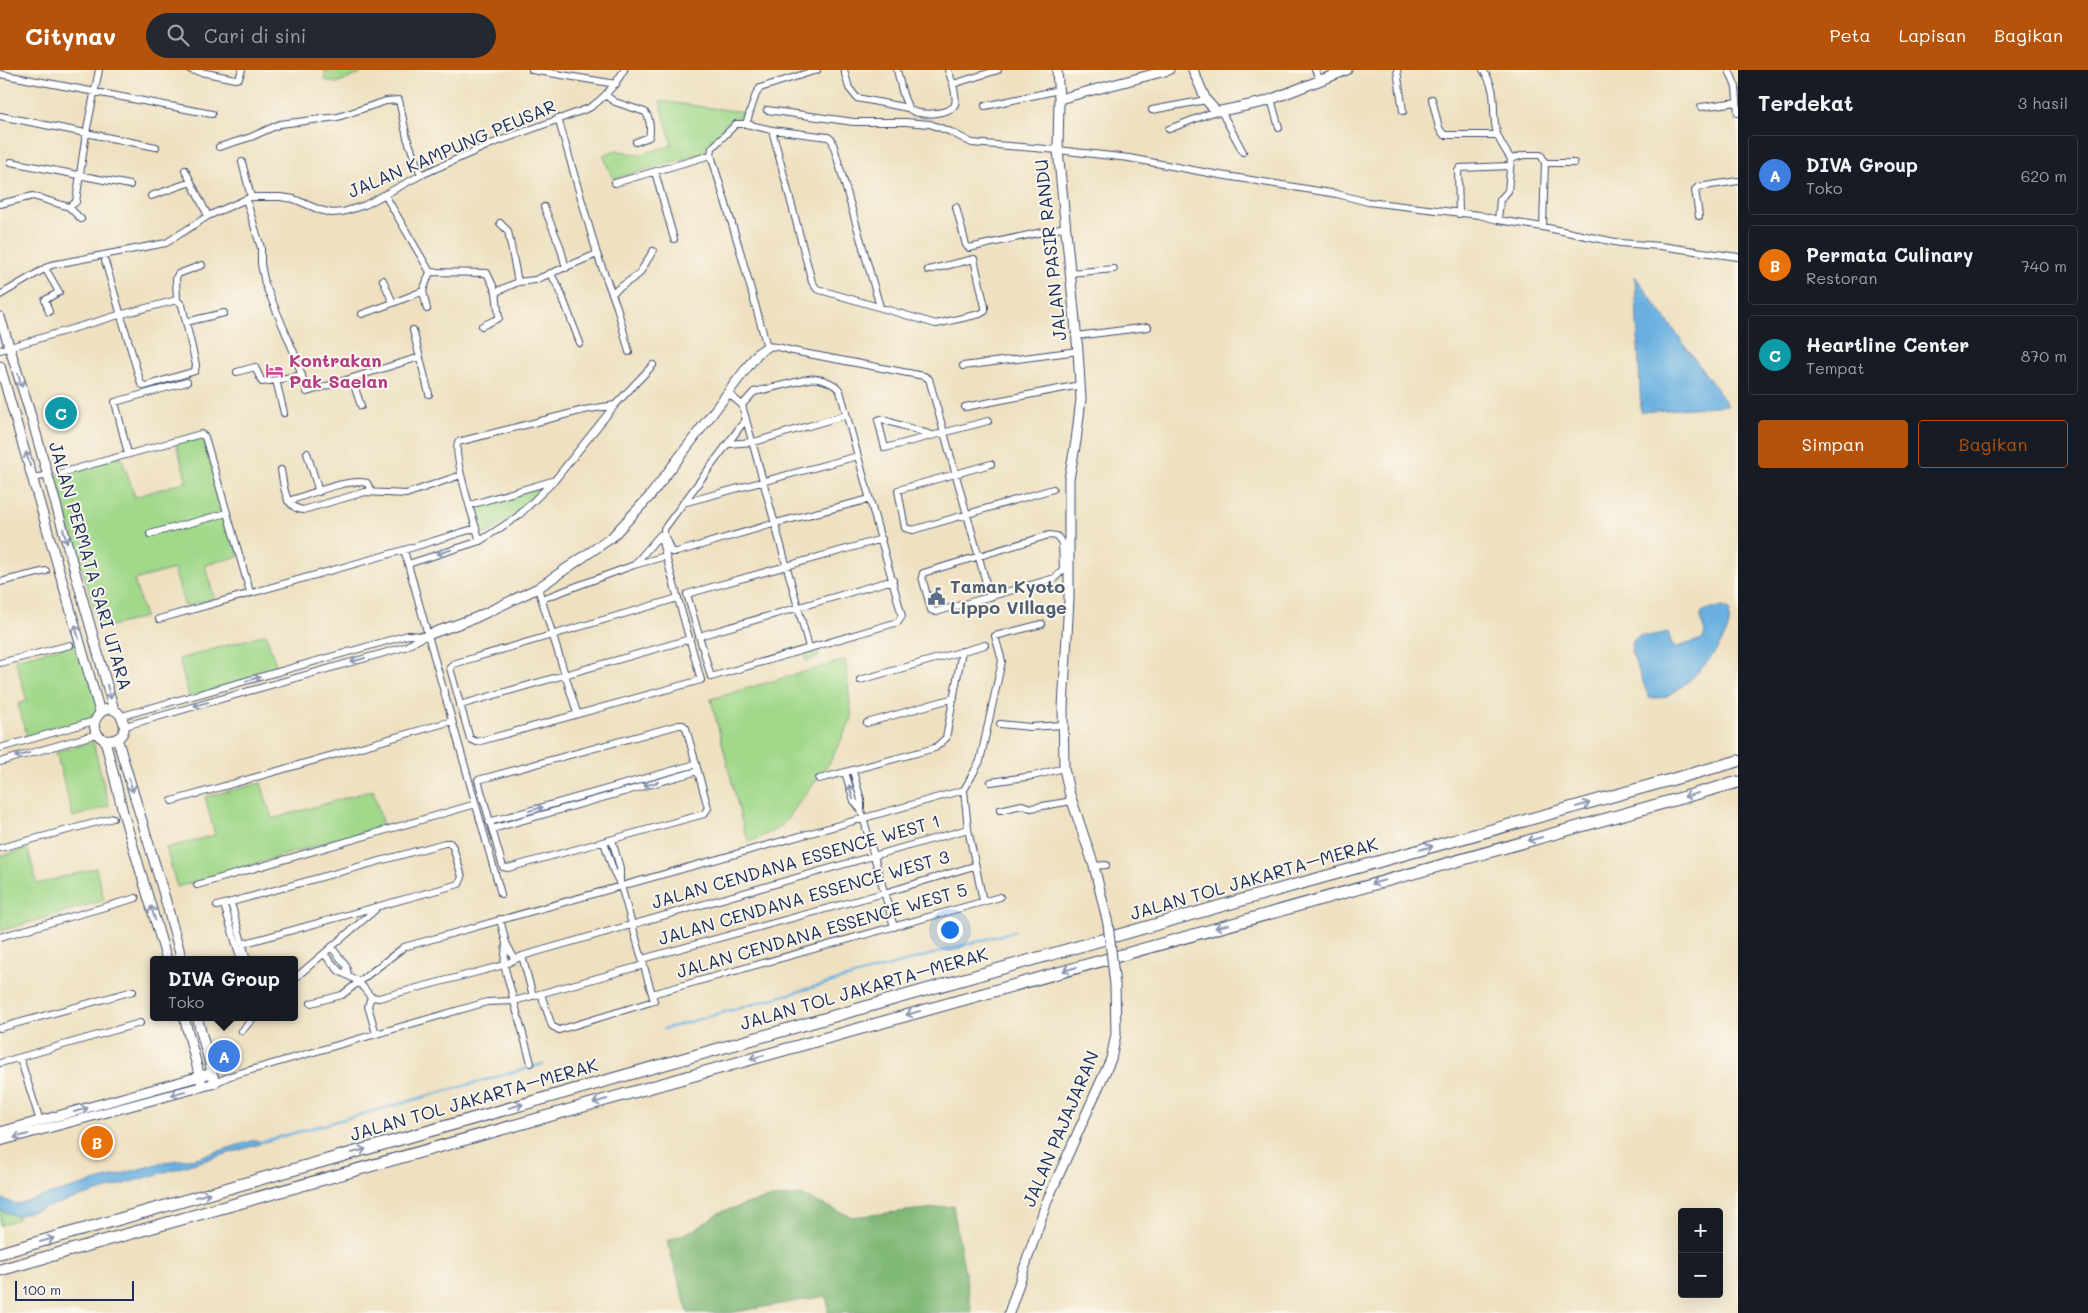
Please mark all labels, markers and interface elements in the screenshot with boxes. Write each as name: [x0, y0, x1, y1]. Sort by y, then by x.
search box: [146, 13, 496, 58]
text: Citynav: [25, 20, 116, 51]
icon: search: [164, 21, 192, 49]
text: Cari di sini: [204, 23, 306, 48]
text: Peta: [1829, 23, 1871, 47]
text: Lapisan: [1899, 23, 1966, 47]
text: Bagikan: [1994, 23, 2063, 47]
text: Terdekat: [1758, 89, 1853, 116]
text: 3 hasil: [2018, 92, 2068, 113]
street label: JALAN KAMPUNG PEUSAR: [344, 93, 559, 203]
text: DIVA Group: [1806, 152, 1918, 177]
street label: JALAN PASIR RANDU: [1029, 158, 1071, 342]
text: A: [1769, 165, 1781, 186]
text: 620 m: [2021, 165, 2067, 186]
text: Toko: [1806, 177, 1842, 198]
text: Permata Culinary: [1806, 242, 1973, 267]
text: B: [1770, 255, 1780, 276]
text: 740 m: [2021, 255, 2067, 276]
text: Restoran: [1806, 267, 1877, 288]
text: Heartline Center: [1806, 332, 1969, 357]
text: C: [1769, 345, 1781, 366]
text: 870 m: [2021, 345, 2067, 366]
place label: Kontrakan Pak Saelan: [289, 348, 388, 393]
text: Tempat: [1806, 357, 1864, 378]
hotel icon: Kontrakan Pak Saelan: [265, 361, 285, 381]
one-way arrow: [16, 371, 25, 387]
pin: C: [45, 394, 77, 432]
button: Simpan: [1758, 420, 1908, 468]
button: Bagikan: [1918, 420, 2068, 468]
street label: JALAN PERMATA SARI UTARA: [44, 439, 138, 693]
one-way arrow: [22, 451, 32, 467]
one-way arrow: [60, 527, 70, 543]
one-way arrow: [437, 548, 453, 558]
place label: Taman Kyoto Lippo Village: [950, 574, 1067, 619]
public building icon: Taman Kyoto Lippo Village: [926, 587, 946, 607]
one-way arrow: [71, 625, 81, 641]
one-way arrow: [350, 656, 366, 665]
one-way arrow: [245, 673, 261, 683]
one-way arrow: [104, 684, 114, 700]
one-way arrow: [194, 700, 210, 710]
one-way arrow: [14, 751, 30, 761]
one-way arrow: [127, 777, 136, 793]
one-way arrow: [643, 780, 659, 789]
one-way arrow: [846, 785, 855, 801]
one-way arrow: [1683, 790, 1699, 800]
one-way arrow: [1574, 799, 1590, 809]
one-way arrow: [528, 803, 544, 813]
street label: JALAN CENDANA ESSENCE WEST 1: [649, 808, 943, 914]
street label: JALAN TOL JAKARTA–MERAK: [1127, 831, 1381, 925]
one-way arrow: [1527, 834, 1543, 844]
one-way arrow: [1418, 843, 1434, 853]
street label: JALAN CENDANA ESSENCE WEST 3: [655, 844, 952, 950]
street label: JALAN CENDANA ESSENCE WEST 5: [673, 877, 970, 983]
one-way arrow: [1371, 878, 1387, 888]
one-way arrow: [147, 906, 157, 922]
your location: [937, 917, 963, 943]
one-way arrow: [1214, 922, 1230, 932]
street label: JALAN TOL JAKARTA–MERAK: [737, 941, 991, 1035]
popup: [150, 956, 298, 1021]
one-way arrow: [1062, 965, 1078, 974]
text: DIVA Group: [168, 966, 280, 991]
text: Toko: [168, 991, 204, 1012]
one-way arrow: [906, 1009, 922, 1018]
pin: A: [208, 1037, 240, 1075]
street label: JALAN PAJAJARAN: [1016, 1047, 1104, 1210]
street label: JALAN TOL JAKARTA–MERAK: [347, 1052, 601, 1146]
one-way arrow: [749, 1053, 765, 1062]
one-way arrow: [170, 1089, 186, 1098]
one-way arrow: [593, 1097, 609, 1106]
one-way arrow: [507, 1101, 523, 1111]
one-way arrow: [72, 1104, 88, 1114]
pin: B: [81, 1123, 113, 1161]
one-way arrow: [14, 1131, 30, 1141]
one-way arrow: [351, 1146, 367, 1155]
one-way arrow: [195, 1190, 211, 1200]
map controls: [1678, 1208, 1723, 1298]
button: +: [1678, 1208, 1723, 1253]
one-way arrow: [38, 1234, 54, 1244]
button: −: [1678, 1253, 1723, 1298]
scale bar: [15, 1278, 134, 1301]
text: 100 m: [22, 1280, 61, 1299]

